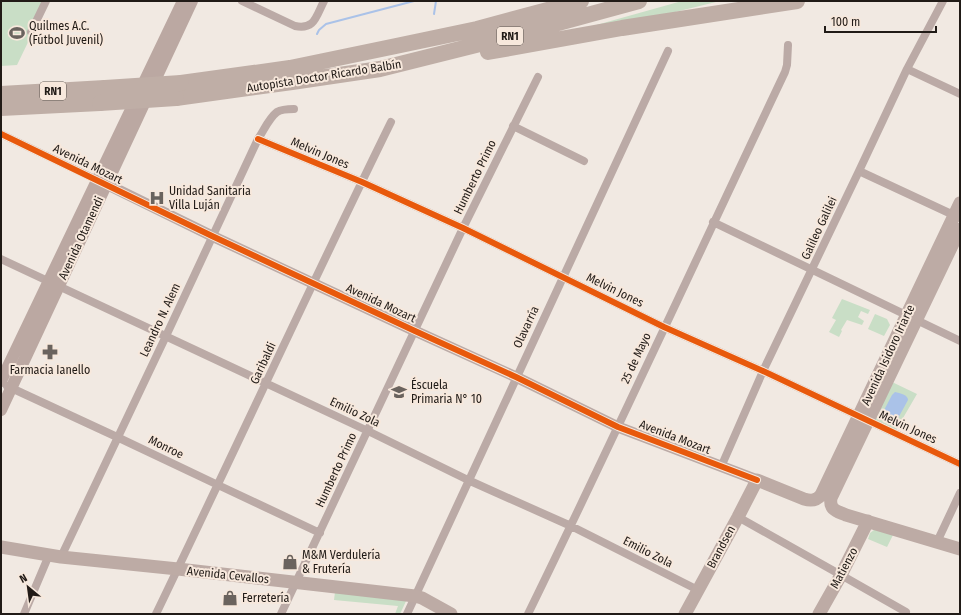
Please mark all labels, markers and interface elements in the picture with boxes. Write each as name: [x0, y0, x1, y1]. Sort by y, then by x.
scale bar: [825, 8, 936, 34]
text: 100 m: [831, 15, 860, 29]
place label: Quilmes A.C. (Fútbol Juvenil): [29, 19, 104, 47]
sports icon: Quilmes A.C. (Fútbol Juvenil): [8, 24, 26, 42]
road number: RN1: [497, 27, 523, 45]
street label: Autopista Doctor Ricardo Balbín: [246, 57, 402, 95]
road number: RN1: [40, 82, 66, 100]
street label: Melvin Jones: [289, 134, 351, 172]
street label: Humberto Primo: [451, 138, 499, 216]
street label: Avenida Mozart: [51, 141, 125, 187]
place label: Unidad Sanitaria Villa Luján: [169, 184, 251, 212]
hospital icon: Unidad Sanitaria Villa Luján: [148, 189, 166, 207]
street label: Avenida Otamendi: [56, 194, 106, 282]
street label: Galileo Galilei: [798, 194, 840, 262]
street label: Melvin Jones: [584, 270, 646, 310]
street label: Leandro N. Alem: [137, 281, 183, 359]
street label: Avenida Mozart: [344, 281, 418, 325]
street label: Avenida Isidoro Iriarte: [859, 303, 917, 407]
street label: Olavarría: [510, 304, 542, 350]
street label: 25 de Mayo: [618, 330, 654, 386]
street label: Garibaldi: [247, 340, 279, 386]
pharmacy icon: Farmacia Ianello: [41, 343, 59, 361]
place label: Farmacia Ianello: [10, 363, 90, 377]
place label: Éscuela Primaria N° 10: [411, 377, 482, 406]
school or university icon: Éscuela Primaria N° 10: [390, 383, 408, 401]
street label: Emilio Zola: [328, 394, 382, 430]
street label: Melvin Jones: [877, 408, 939, 446]
street label: Avenida Mozart: [637, 417, 713, 457]
street label: Humberto Primo: [313, 430, 359, 510]
street label: Monroe: [146, 433, 186, 461]
street label: Brandsen: [704, 523, 738, 571]
street label: Emilio Zola: [621, 534, 675, 570]
street label: Matienzo: [827, 545, 861, 591]
place label: M&M Verdulería & Frutería: [302, 548, 380, 576]
shop icon: M&M Verdulería & Frutería: [281, 553, 299, 571]
street label: Avenida Cevallos: [186, 564, 270, 586]
north arrow: [8, 567, 48, 607]
text: N: [17, 571, 29, 586]
shop icon: Ferretería: [221, 589, 239, 607]
place label: Ferretería: [242, 591, 290, 605]

